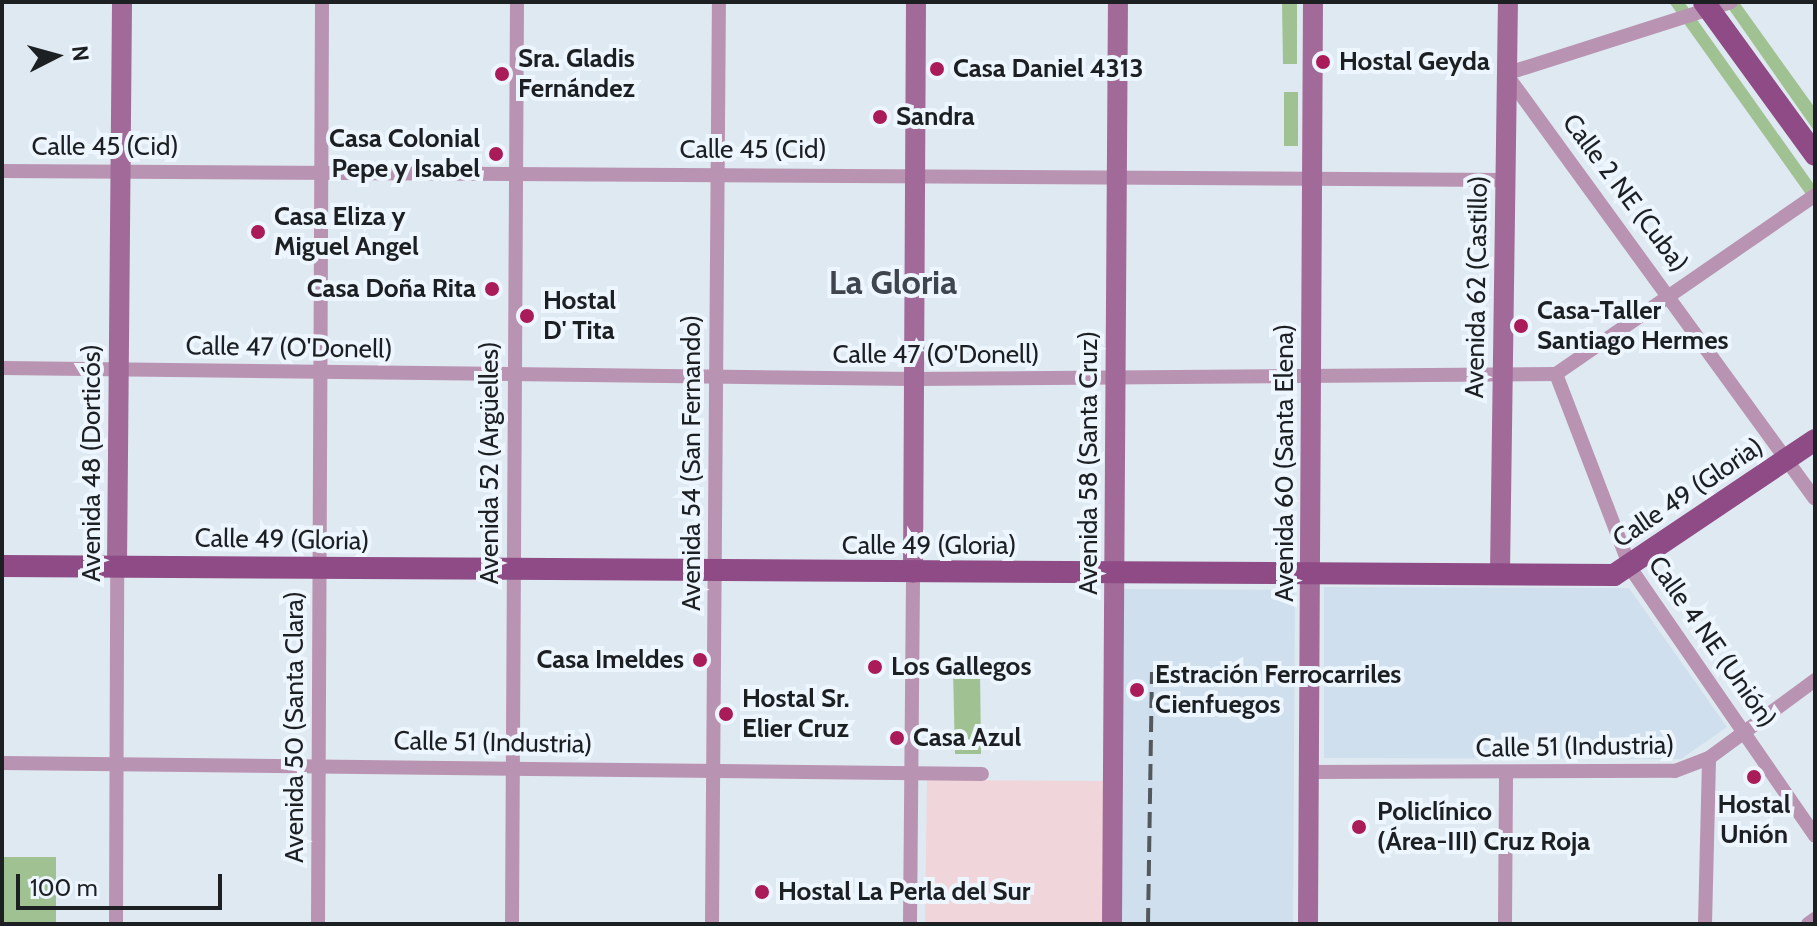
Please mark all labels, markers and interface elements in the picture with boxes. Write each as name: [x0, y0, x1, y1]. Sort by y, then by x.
north arrow: [16, 16, 96, 96]
place label: Sra. Gladis Fernández: [518, 43, 635, 104]
text: N: [66, 44, 95, 63]
place label: Hostal Geyda: [1339, 46, 1490, 78]
place label: Casa Daniel 4313: [953, 53, 1143, 85]
marker: Hostal Geyda: [1314, 53, 1332, 71]
marker: Casa Daniel 4313: [928, 60, 946, 78]
marker: Sra. Gladis Fernández: [493, 65, 511, 83]
place label: Sandra: [896, 101, 975, 133]
marker: Sandra: [871, 108, 889, 126]
street label: Calle 2 NE (Cuba): [1556, 108, 1694, 278]
place label: Casa Colonial Pepe y Isabel: [329, 123, 480, 184]
street label: Calle 45 (Cid): [31, 131, 179, 163]
street label: Calle 45 (Cid): [679, 134, 827, 166]
marker: Casa Colonial Pepe y Isabel: [487, 145, 505, 163]
street label: Avenida 62 (Castillo): [1459, 175, 1495, 399]
place label: Casa Eliza y Miguel Angel: [274, 201, 419, 262]
marker: Casa Eliza y Miguel Angel: [249, 223, 267, 241]
district label: La Gloria: [829, 263, 957, 303]
place label: Casa Doña Rita: [307, 273, 476, 305]
marker: Casa Doña Rita: [483, 280, 501, 298]
place label: Hostal D' Tita: [543, 285, 616, 346]
place label: Casa-Taller Santiago Hermes: [1537, 295, 1729, 356]
marker: Hostal D' Tita: [518, 307, 536, 325]
street label: Avenida 54 (San Fernando): [676, 315, 708, 611]
marker: Casa-Taller Santiago Hermes: [1512, 317, 1530, 335]
street label: Avenida 60 (Santa Elena): [1269, 324, 1301, 602]
street label: Calle 47 (O'Donell): [185, 331, 393, 365]
street label: Avenida 58 (Santa Cruz): [1073, 331, 1105, 595]
street label: Calle 47 (O'Donell): [833, 339, 1039, 371]
street label: Avenida 52 (Argüelles): [474, 341, 506, 585]
street label: Avenida 48 (Dorticós): [76, 344, 108, 582]
street label: Calle 49 (Gloria): [1607, 431, 1769, 555]
street label: Calle 49 (Gloria): [194, 523, 370, 557]
street label: Calle 49 (Gloria): [842, 530, 1016, 562]
street label: Calle 4 NE (Unión): [1641, 550, 1783, 734]
street label: Avenida 50 (Santa Clara): [279, 591, 311, 863]
place label: Casa Imeldes: [536, 644, 684, 676]
marker: Casa Imeldes: [691, 651, 709, 669]
place label: Los Gallegos: [891, 651, 1031, 683]
marker: Los Gallegos: [866, 658, 884, 676]
place label: Estración Ferrocarriles Cienfuegos: [1155, 659, 1401, 720]
marker: Estración Ferrocarriles Cienfuegos: [1126, 679, 1148, 701]
place label: Hostal Sr. Elier Cruz: [742, 683, 850, 744]
marker: Hostal Sr. Elier Cruz: [717, 705, 735, 723]
place label: Casa Azul: [913, 722, 1021, 754]
street label: Calle 51 (Industria): [393, 726, 593, 760]
marker: Casa Azul: [888, 729, 906, 747]
street label: Calle 51 (Industria): [1475, 730, 1675, 764]
marker: Hostal Unión: [1745, 768, 1763, 786]
place label: Hostal Unión: [1717, 789, 1791, 850]
place label: Policlínico (Área-III) Cruz Roja: [1377, 796, 1590, 858]
marker: Policlínico (Área-III) Cruz Roja: [1348, 816, 1370, 838]
scale bar: [20, 858, 226, 908]
text: 100 m: [30, 873, 98, 902]
place label: Hostal La Perla del Sur: [778, 876, 1030, 908]
marker: Hostal La Perla del Sur: [753, 883, 771, 901]

